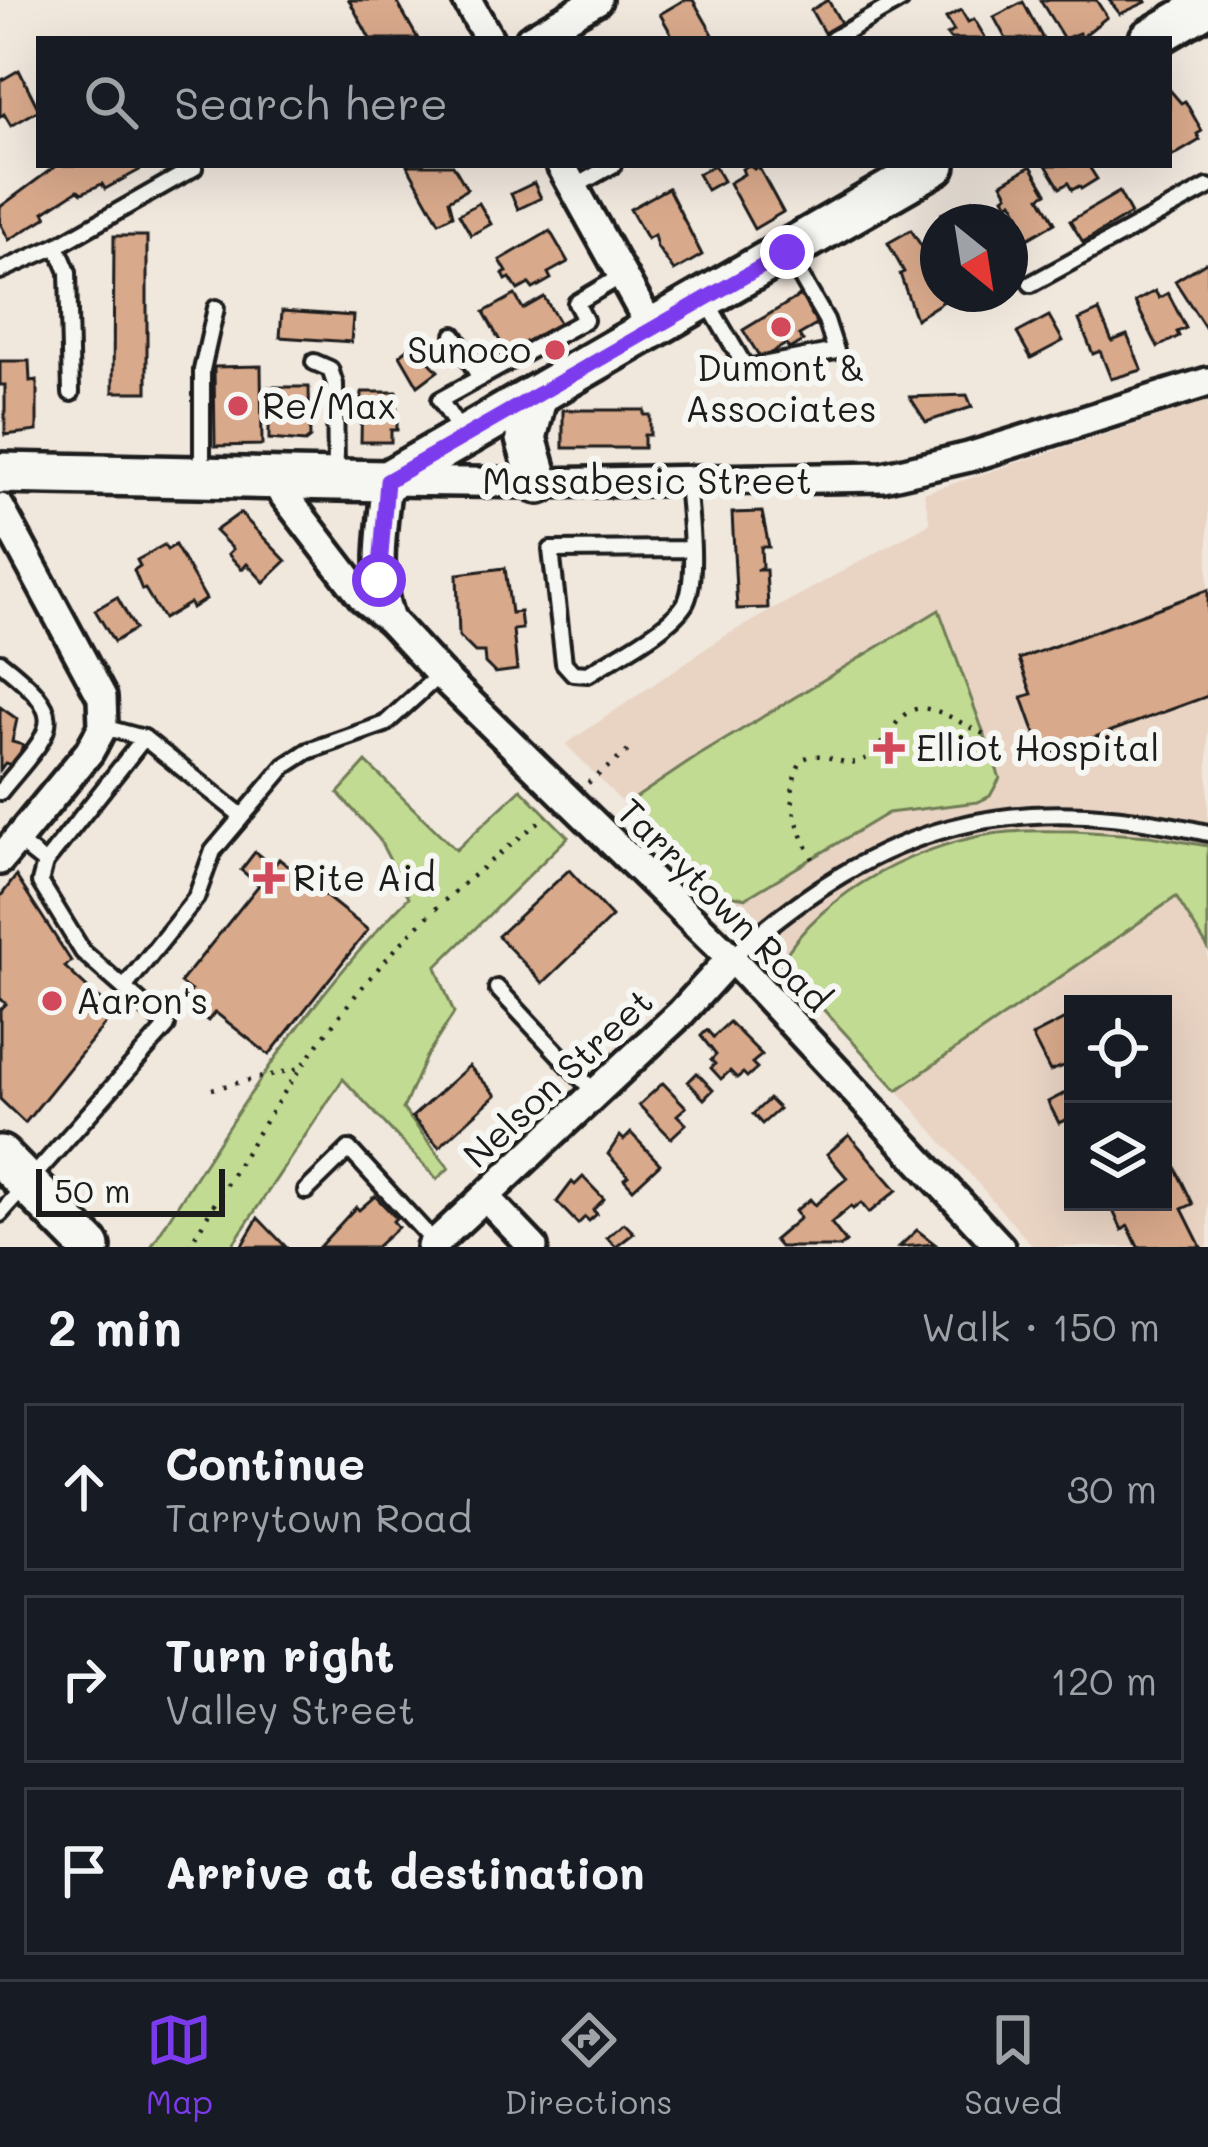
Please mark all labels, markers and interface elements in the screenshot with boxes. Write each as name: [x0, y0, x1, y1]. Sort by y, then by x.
search box: [36, 36, 1172, 168]
icon: search: [78, 69, 144, 135]
text: Search here: [174, 73, 448, 131]
north arrow: [920, 204, 1028, 312]
route end: [760, 225, 814, 279]
marker: Dumont & Associates: [768, 314, 794, 340]
place label: Sunoco: [407, 325, 531, 372]
marker: Sunoco: [542, 337, 568, 363]
place label: Dumont & Associates: [685, 343, 877, 431]
place label: Re/Max: [262, 381, 396, 428]
marker: Re/Max: [225, 393, 251, 419]
street label: Massabesic Street: [482, 456, 812, 503]
route start: [352, 553, 406, 607]
place label: Elliot Hospital: [916, 723, 1159, 770]
marker: Elliot Hospital: [873, 732, 905, 764]
street label: Tarrytown Road: [607, 787, 842, 1022]
place label: Rite Aid: [293, 853, 436, 900]
marker: Rite Aid: [256, 865, 282, 891]
place label: Aaron's: [76, 976, 208, 1023]
street label: Nelson Street: [452, 977, 662, 1177]
marker: Aaron's: [39, 988, 65, 1014]
map controls: [1064, 995, 1172, 1211]
button: locate: [1064, 995, 1172, 1103]
button: layers: [1064, 1103, 1172, 1211]
scale bar: [36, 1163, 225, 1216]
text: 50 m: [54, 1168, 130, 1211]
text: 2 min: [48, 1292, 182, 1359]
text: Walk · 150 m: [921, 1300, 1160, 1351]
text: Continue: [165, 1433, 365, 1491]
icon: ahead: [51, 1454, 117, 1520]
text: 30 m: [1067, 1462, 1157, 1513]
text: Tarrytown Road: [165, 1491, 472, 1542]
text: Turn right: [165, 1625, 394, 1683]
icon: right: [51, 1646, 117, 1712]
text: 120 m: [1050, 1654, 1157, 1705]
text: Valley Street: [165, 1683, 415, 1734]
icon: arrive: [51, 1838, 117, 1904]
text: Arrive at destination: [165, 1842, 645, 1900]
tab: Map: [146, 2007, 213, 2122]
tab: Directions: [505, 2007, 672, 2122]
tab: Saved: [964, 2007, 1062, 2122]

